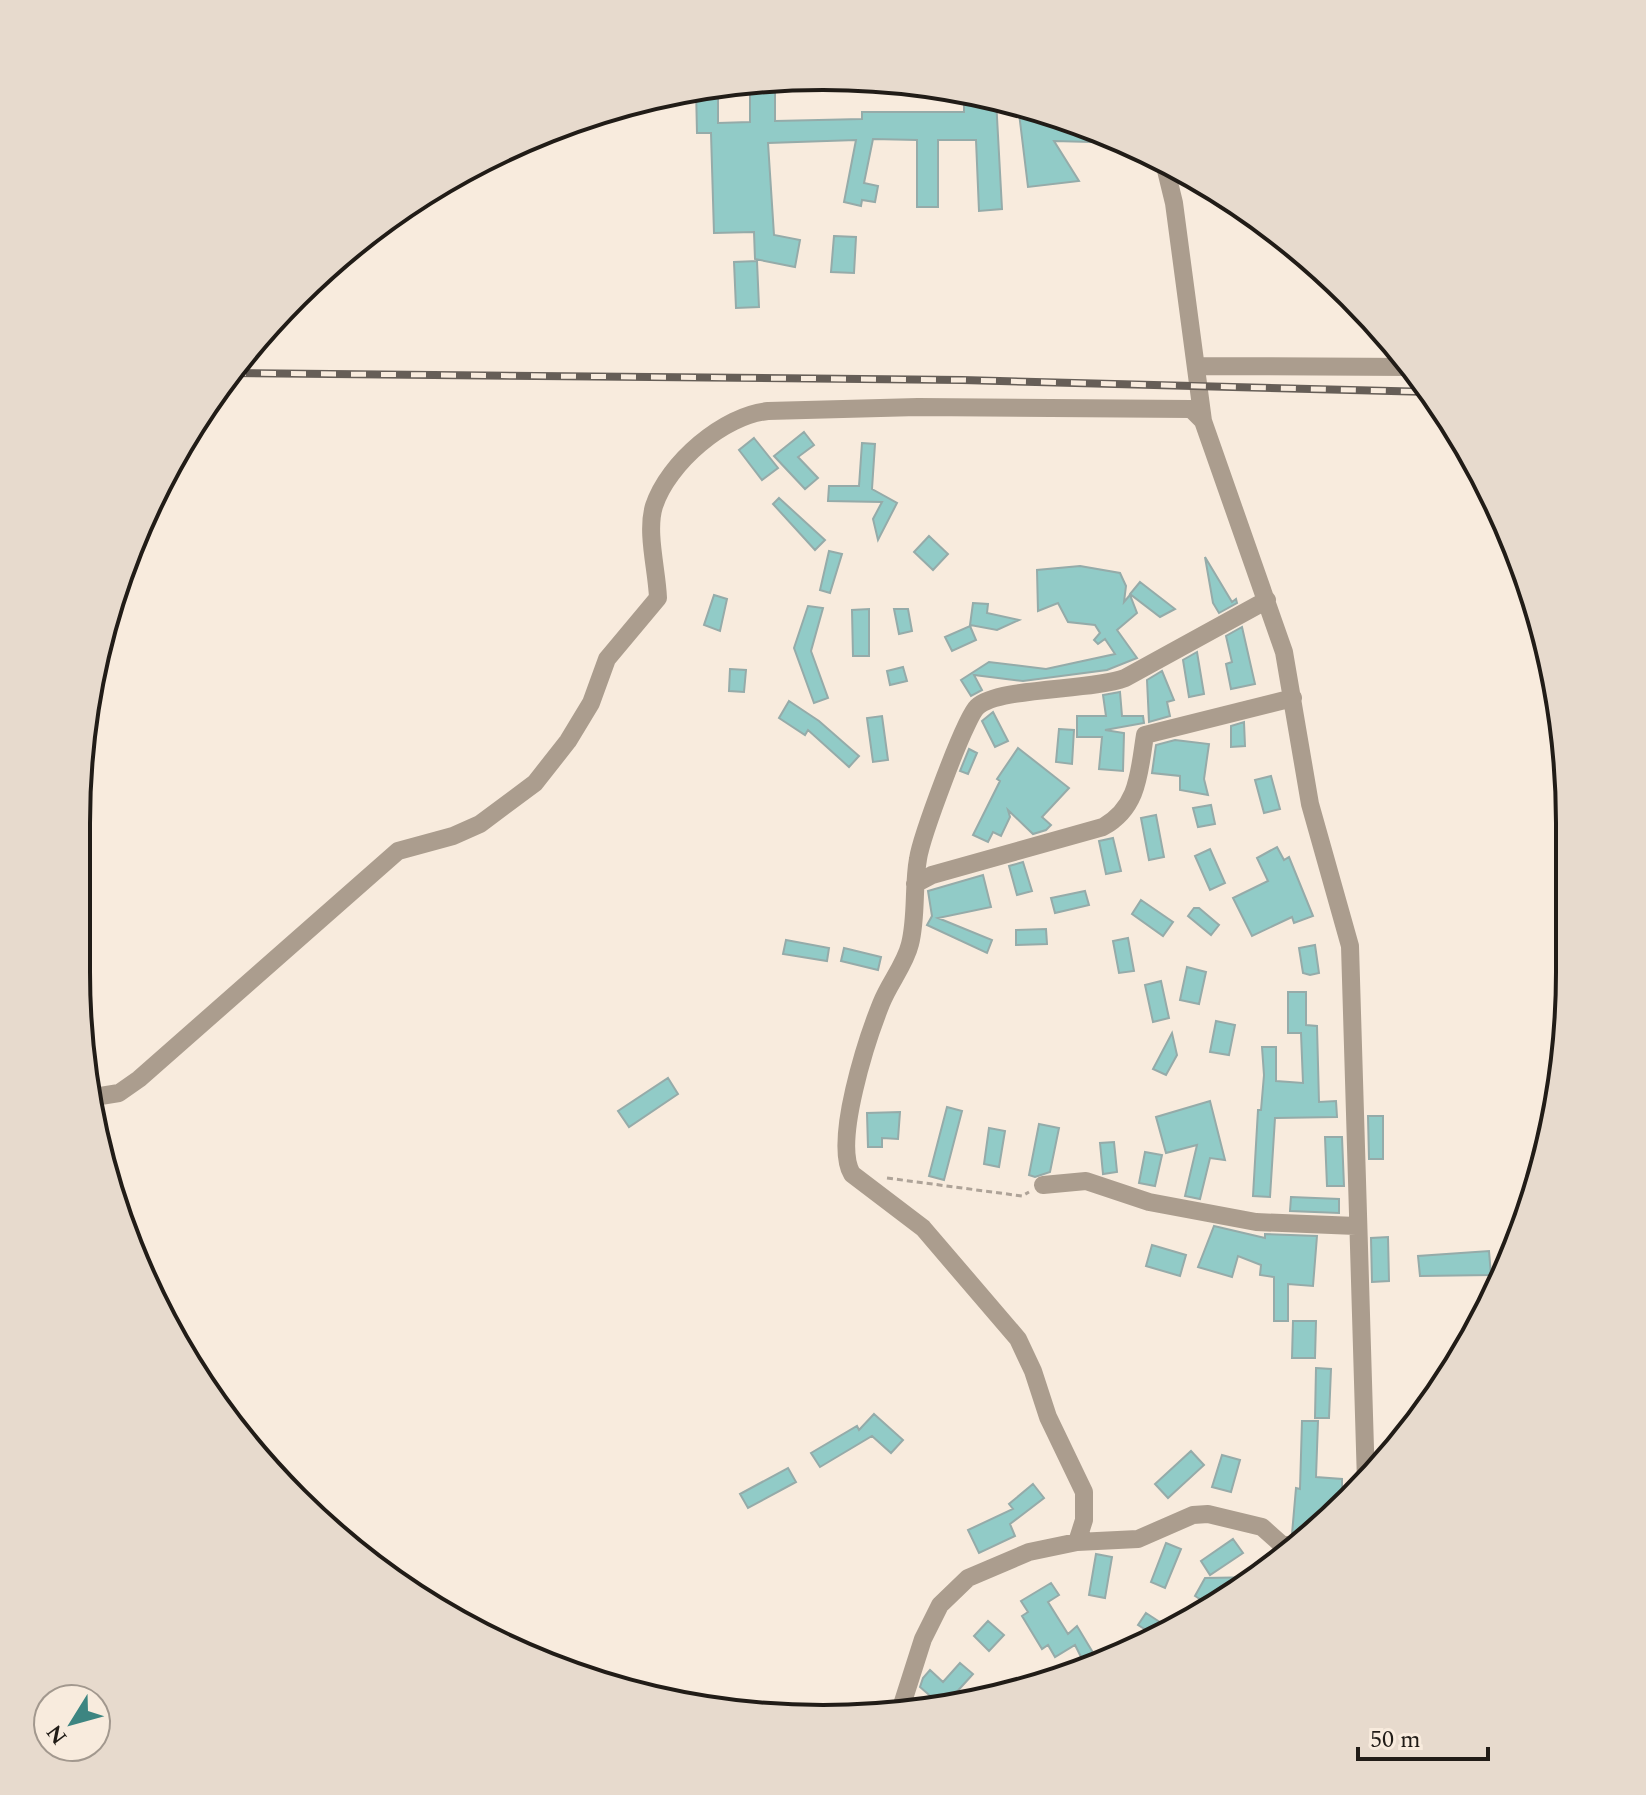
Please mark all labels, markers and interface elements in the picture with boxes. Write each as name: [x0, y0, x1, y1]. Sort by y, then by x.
north arrow: [32, 1683, 112, 1763]
scale bar: [1358, 1711, 1488, 1761]
text: N: [39, 1717, 76, 1751]
text: 50 m: [1370, 1722, 1421, 1758]

